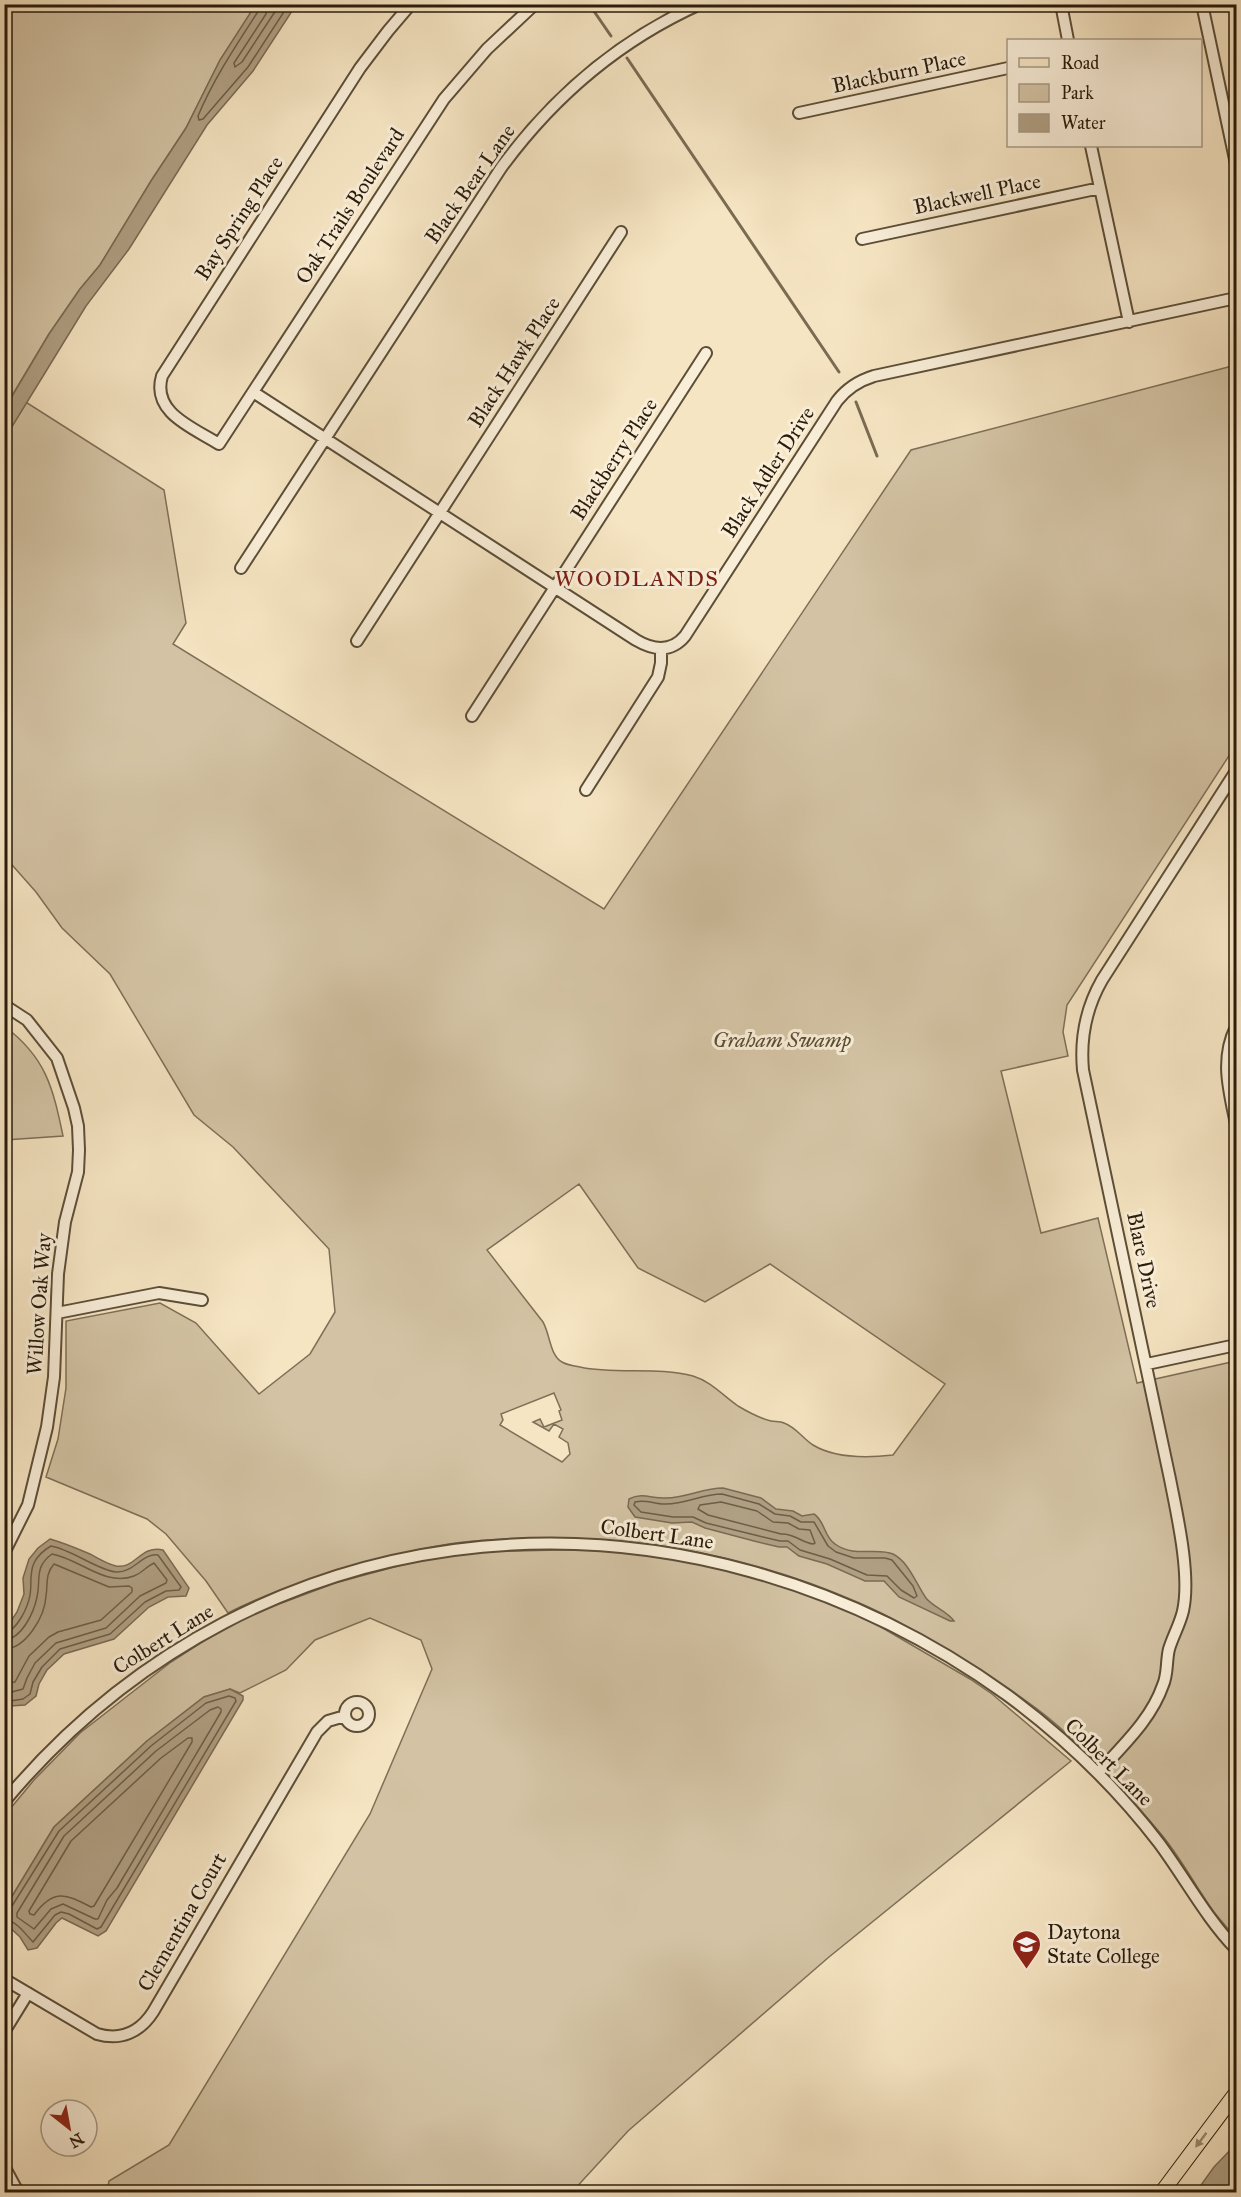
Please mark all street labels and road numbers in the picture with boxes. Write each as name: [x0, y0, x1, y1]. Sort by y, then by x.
street label: Blackburn Place: [830, 45, 969, 99]
street label: Black Bear Lane: [419, 119, 521, 249]
street label: Oak Trails Boulevard: [290, 123, 410, 289]
street label: Bay Spring Place: [189, 151, 289, 285]
street label: Blackwell Place: [911, 168, 1043, 220]
street label: Black Hawk Place: [462, 292, 566, 432]
street label: Blackberry Place: [565, 393, 663, 525]
street label: Black Adler Drive: [716, 401, 820, 543]
street label: Blare Drive: [1121, 1209, 1167, 1311]
street label: Willow Oak Way: [21, 1231, 57, 1376]
street label: Colbert Lane: [599, 1513, 715, 1555]
street label: Colbert Lane: [108, 1598, 218, 1680]
street label: Colbert Lane: [1060, 1713, 1159, 1812]
street label: Clementina Court: [132, 1848, 232, 1996]

